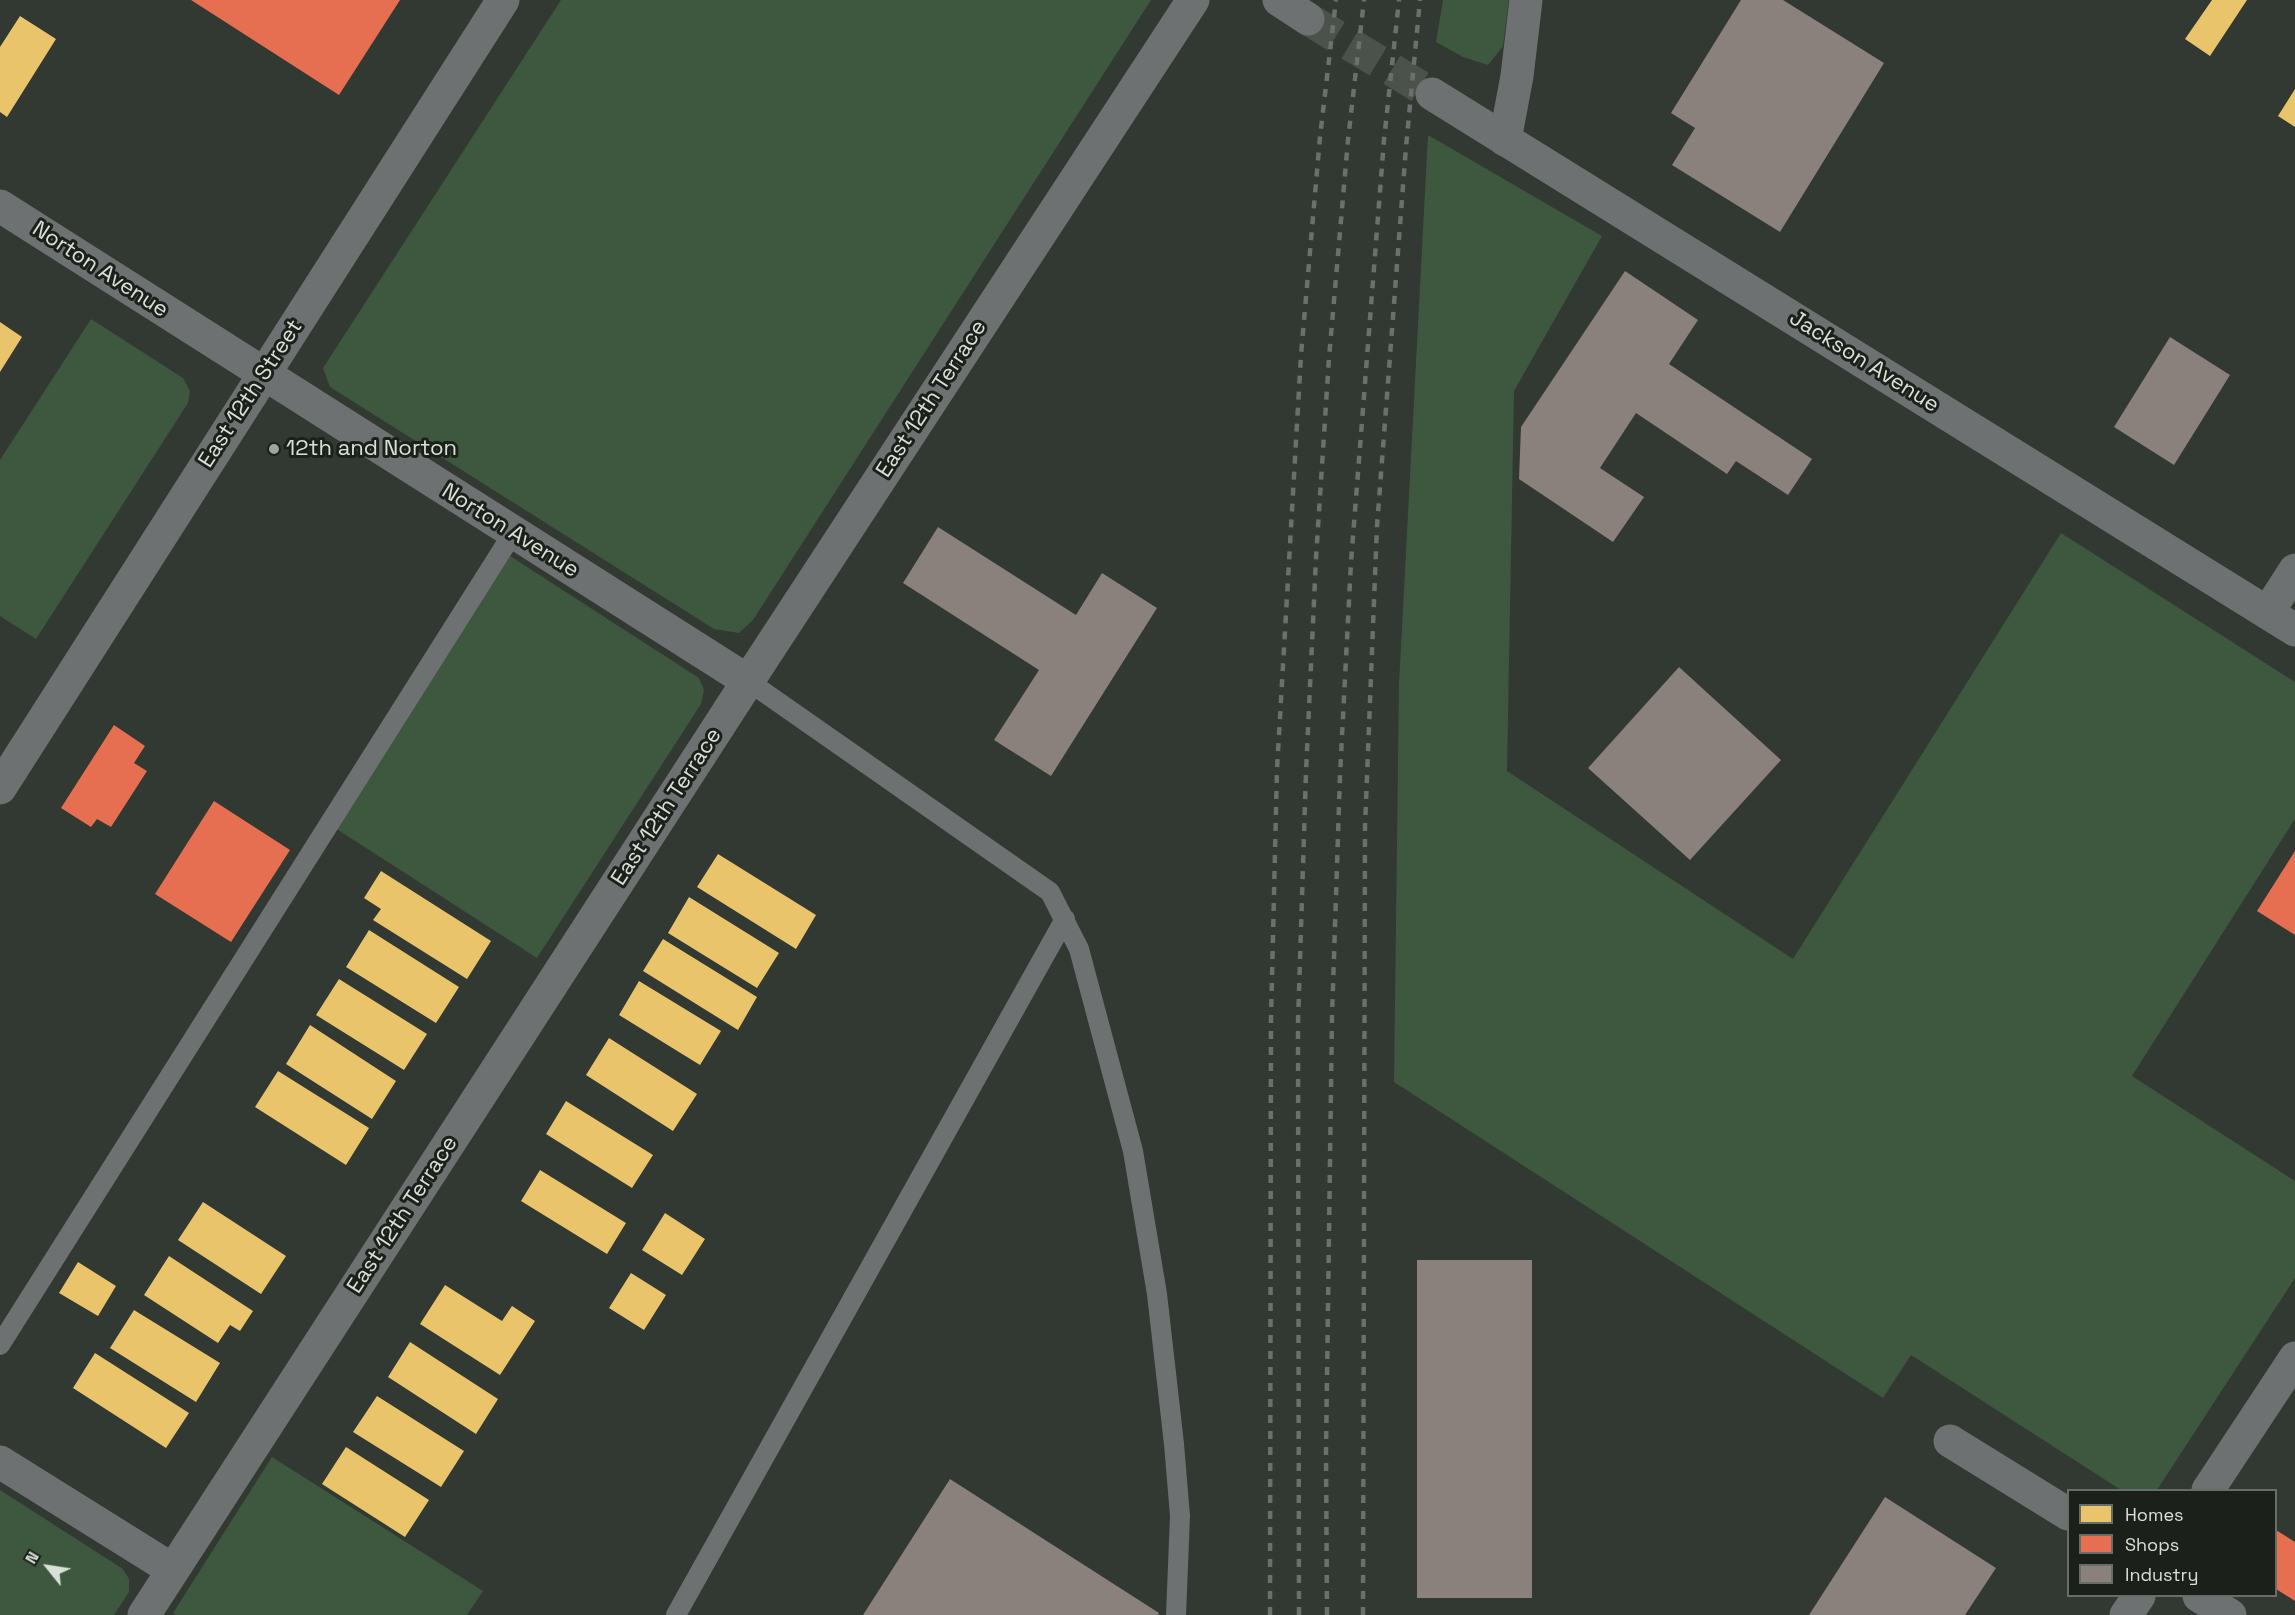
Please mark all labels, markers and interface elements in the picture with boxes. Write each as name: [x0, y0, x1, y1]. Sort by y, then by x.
street label: Norton Avenue: [27, 216, 173, 324]
street label: Jackson Avenue: [1784, 305, 1944, 419]
street label: East 12th Street: [193, 315, 309, 473]
street label: East 12th Terrace: [871, 315, 993, 483]
place label: 12th and Norton: [286, 436, 457, 462]
marker: 12th and Norton: [267, 442, 281, 456]
street label: Norton Avenue: [437, 478, 583, 584]
street label: East 12th Terrace: [606, 723, 728, 891]
street label: East 12th Terrace: [342, 1131, 464, 1299]
legend: [2067, 1489, 2277, 1597]
text: Homes: [2125, 1503, 2184, 1526]
text: Shops: [2125, 1533, 2179, 1556]
north arrow: [18, 1537, 78, 1597]
text: N: [20, 1548, 44, 1568]
text: Industry: [2125, 1563, 2198, 1586]

